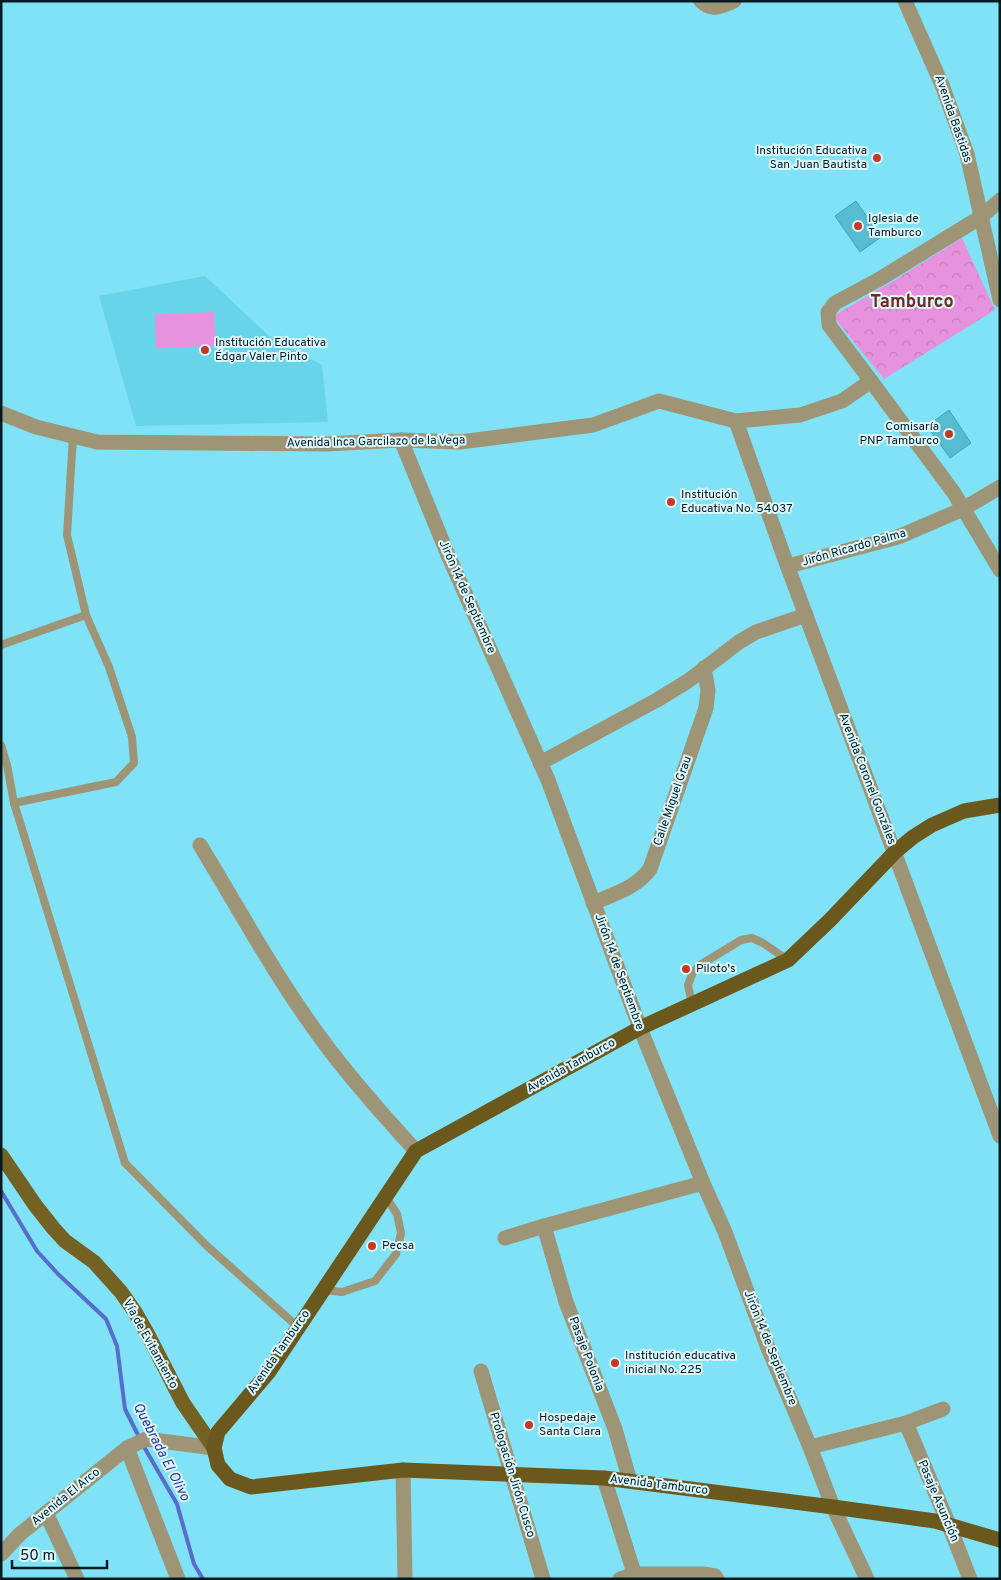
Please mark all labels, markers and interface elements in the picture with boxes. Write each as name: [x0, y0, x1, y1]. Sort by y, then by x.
street label: Avenida Bastidas: [931, 73, 975, 165]
place label: Institución Educativa San Juan Bautista: [756, 143, 867, 173]
marker: Institución Educativa San Juan Bautista: [871, 152, 883, 164]
place label: Iglesia de Tamburco: [868, 211, 922, 241]
marker: Iglesia de Tamburco: [852, 220, 864, 232]
district label: Tamburco: [870, 291, 954, 314]
place label: Institución Educativa Édgar Valer Pinto: [215, 335, 326, 365]
marker: Institución Educativa Édgar Valer Pinto: [199, 344, 211, 356]
place label: Comisaría PNP Tamburco: [859, 419, 939, 449]
marker: Comisaría PNP Tamburco: [943, 428, 955, 440]
street label: Avenida Inca Garcilazo de la Vega: [287, 432, 465, 452]
place label: Institución Educativa No. 54037: [681, 487, 792, 517]
marker: Institución Educativa No. 54037: [665, 496, 677, 508]
street label: Jirón Ricardo Palma: [800, 525, 908, 571]
street label: Jirón 14 de Septiembre: [435, 538, 499, 656]
street label: Avenida Coronel Gonzáles: [834, 711, 900, 847]
street label: Calle Miguel Grau: [650, 754, 696, 848]
street label: Jirón 14 de Septiembre: [591, 912, 647, 1032]
place label: Piloto's: [696, 961, 736, 977]
marker: Piloto's: [680, 963, 692, 975]
street label: Avenida Tamburco: [524, 1035, 618, 1097]
place label: Pecsa: [382, 1238, 414, 1254]
marker: Pecsa: [366, 1240, 378, 1252]
street label: Jirón 14 de Septiembre: [740, 1288, 800, 1408]
street label: Vía de Evitamiento: [119, 1296, 181, 1392]
street label: Avenida Tamburco: [244, 1307, 314, 1397]
street label: Pasaje Polonia: [564, 1315, 608, 1393]
place label: Institución educativa inicial No. 225: [625, 1348, 736, 1378]
marker: Institución educativa inicial No. 225: [609, 1357, 621, 1369]
water label: Quebrada El Olivo: [129, 1400, 193, 1505]
street label: Prologación Jirón Cusco: [485, 1410, 539, 1540]
place label: Hospedaje Santa Clara: [539, 1410, 601, 1440]
marker: Hospedaje Santa Clara: [523, 1419, 535, 1431]
street label: Pasaje Asunción: [914, 1458, 962, 1544]
street label: Avenida El Arco: [28, 1464, 104, 1530]
street label: Avenida Tamburco: [609, 1471, 709, 1499]
scale bar: [12, 1538, 108, 1570]
text: 50 m: [20, 1547, 55, 1566]

